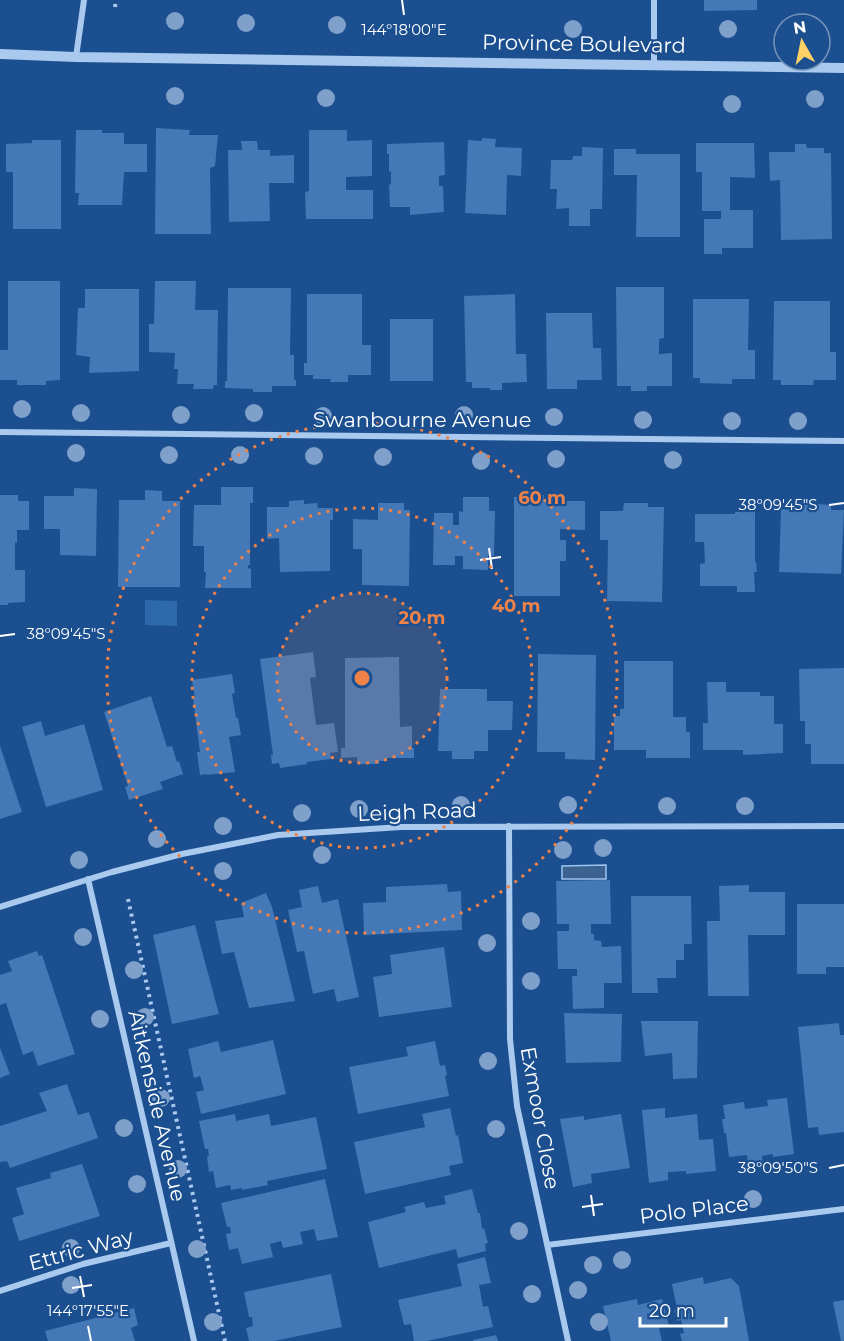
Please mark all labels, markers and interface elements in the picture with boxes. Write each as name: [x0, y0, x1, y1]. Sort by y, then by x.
north arrow: [772, 12, 832, 72]
text: N: [792, 17, 808, 38]
text: 144°18'00"E: [361, 20, 447, 39]
street label: Province Boulevard: [482, 29, 686, 58]
street label: Swanbourne Avenue: [313, 407, 531, 432]
text: 60 m: [518, 487, 566, 509]
text: 38°09'45"S: [738, 495, 818, 514]
text: 40 m: [492, 595, 540, 617]
text: 20 m: [399, 607, 445, 629]
text: 38°09'45"S: [26, 624, 106, 643]
centre of rings: [352, 668, 372, 688]
street label: Leigh Road: [357, 797, 477, 826]
street label: Aitkenside Avenue: [123, 1008, 192, 1204]
street label: Exmoor Close: [516, 1045, 565, 1191]
text: 38°09'50"S: [738, 1158, 818, 1177]
street label: Polo Place: [638, 1190, 750, 1229]
street label: Ettric Way: [26, 1223, 137, 1275]
scale bar: [640, 1290, 726, 1328]
text: 20 m: [649, 1300, 695, 1322]
text: 144°17'55"E: [47, 1301, 129, 1320]

